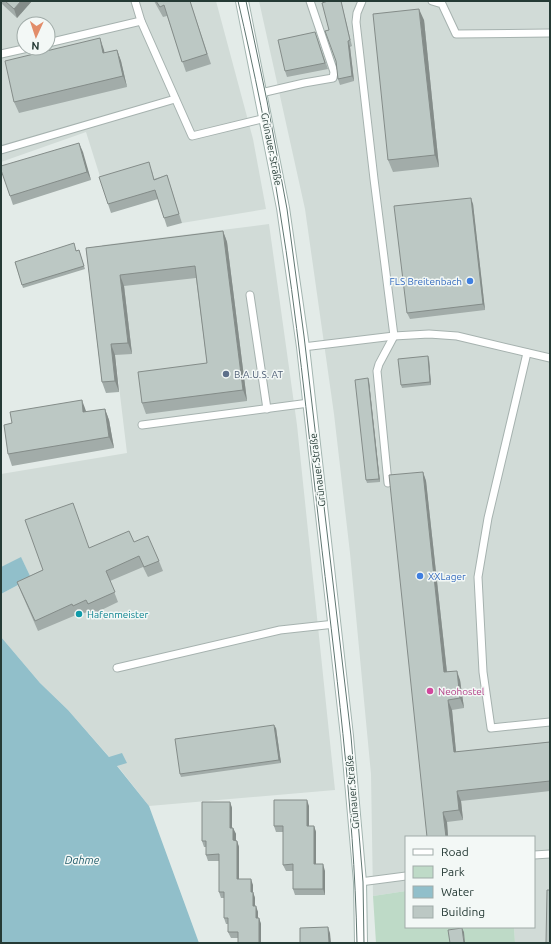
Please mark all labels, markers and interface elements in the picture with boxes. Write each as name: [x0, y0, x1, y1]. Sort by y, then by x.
north arrow: [16, 16, 56, 56]
text: N: [31, 40, 40, 52]
street label: Grünauer Straße: [259, 112, 284, 186]
place label: FLS Breitenbach: [389, 276, 462, 287]
marker: FLS Breitenbach: [465, 276, 475, 286]
marker: B.A.U.S. AT: [221, 369, 231, 379]
place label: B.A.U.S. AT: [234, 369, 283, 380]
street label: Grünauer Straße: [308, 433, 327, 507]
marker: XXLager: [415, 571, 425, 581]
place label: XXLager: [428, 571, 466, 582]
marker: Hafenmeister: [74, 609, 84, 619]
place label: Hafenmeister: [87, 609, 148, 620]
marker: Neohostel: [425, 686, 435, 696]
place label: Neohostel: [438, 686, 485, 697]
street label: Grünauer Straße: [344, 755, 361, 829]
legend: [405, 836, 535, 928]
text: Road: [441, 845, 469, 858]
water label: Dahme: [65, 854, 100, 866]
text: Park: [441, 865, 465, 878]
text: Water: [441, 885, 474, 898]
text: Building: [441, 905, 485, 918]

